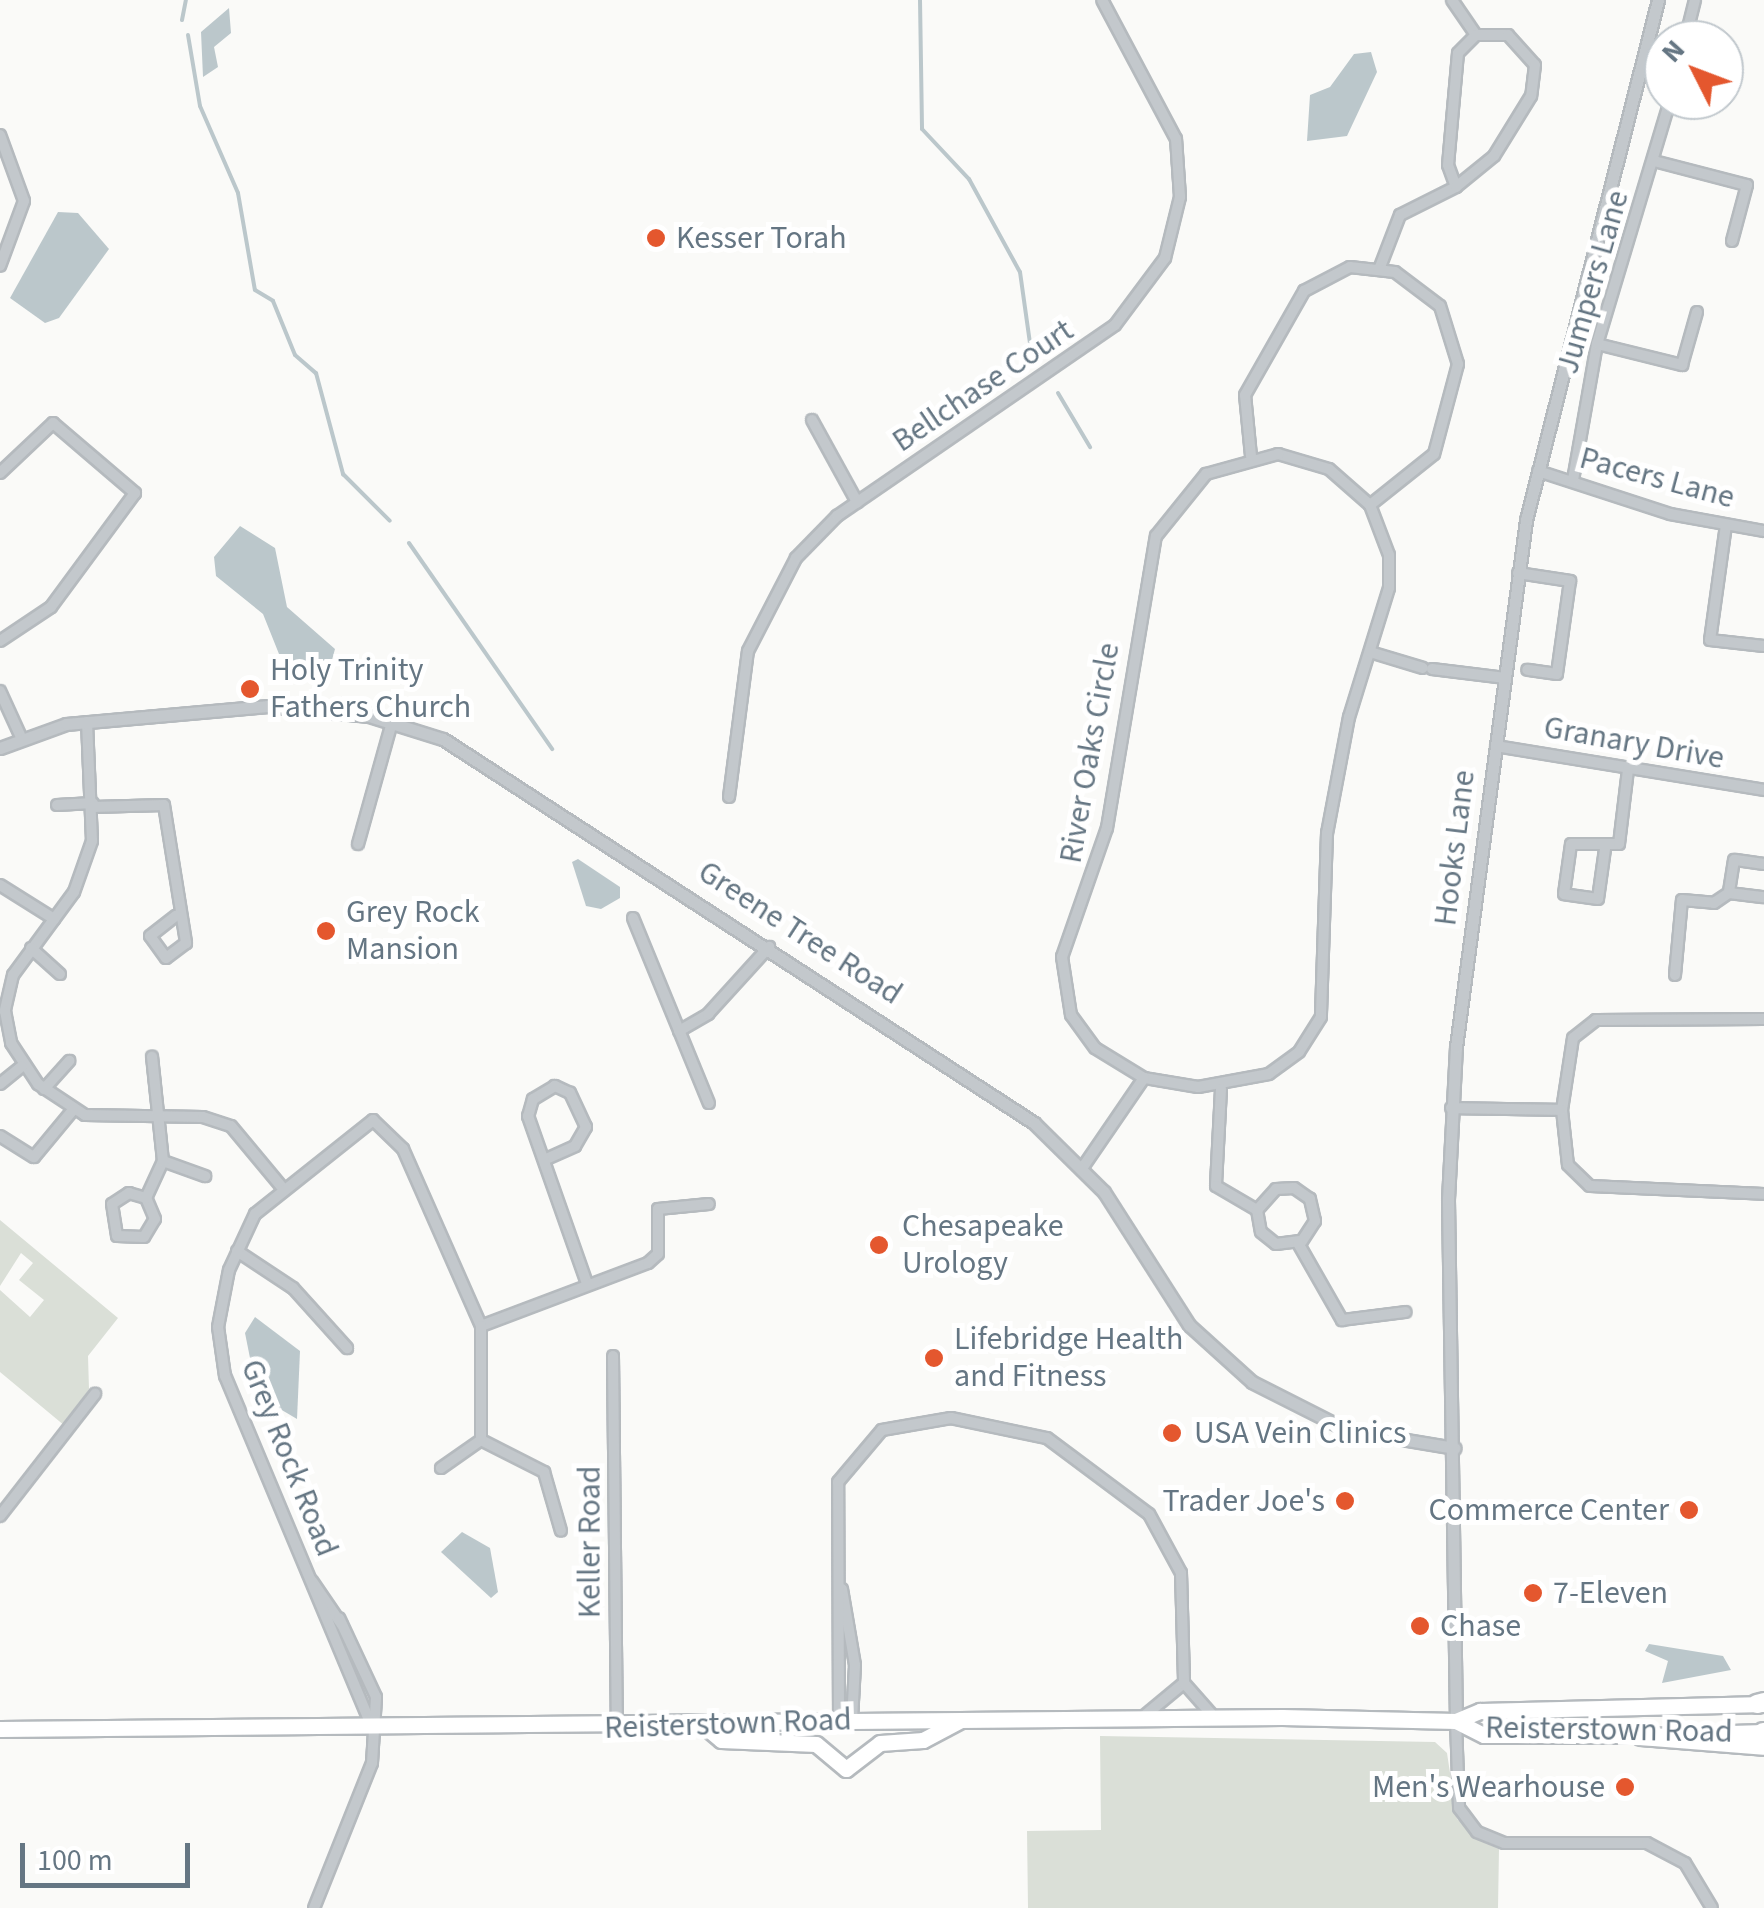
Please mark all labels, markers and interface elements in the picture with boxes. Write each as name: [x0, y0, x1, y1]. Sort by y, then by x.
north arrow: [1644, 20, 1744, 120]
text: N: [1652, 31, 1694, 72]
street label: Jumpers Lane: [1549, 186, 1637, 378]
place label: Kesser Torah: [676, 219, 847, 257]
marker: Kesser Torah: [645, 227, 667, 249]
street label: Bellchase Court: [885, 311, 1081, 461]
street label: Pacers Lane: [1575, 439, 1739, 517]
street label: River Oaks Circle: [1052, 640, 1128, 866]
place label: Holy Trinity Fathers Church: [270, 652, 471, 727]
marker: Holy Trinity Fathers Church: [239, 678, 261, 700]
street label: Granary Drive: [1541, 708, 1727, 778]
street label: Hooks Lane: [1426, 768, 1484, 928]
street label: Greene Tree Road: [691, 853, 909, 1013]
place label: Grey Rock Mansion: [346, 894, 480, 969]
marker: Grey Rock Mansion: [315, 920, 337, 942]
place label: Chesapeake Urology: [902, 1208, 1064, 1283]
marker: Chesapeake Urology: [866, 1232, 892, 1258]
place label: Lifebridge Health and Fitness: [954, 1321, 1184, 1396]
marker: Lifebridge Health and Fitness: [923, 1347, 945, 1369]
street label: Grey Rock Road: [232, 1354, 346, 1562]
place label: USA Vein Clinics: [1194, 1414, 1407, 1452]
marker: USA Vein Clinics: [1159, 1420, 1185, 1446]
street label: Keller Road: [571, 1466, 609, 1618]
place label: Trader Joe's: [1162, 1482, 1325, 1520]
marker: Trader Joe's: [1334, 1490, 1356, 1512]
place label: Commerce Center: [1428, 1491, 1669, 1529]
marker: Commerce Center: [1678, 1499, 1700, 1521]
place label: 7-Eleven: [1553, 1574, 1668, 1612]
marker: 7-Eleven: [1522, 1582, 1544, 1604]
place label: Chase: [1440, 1607, 1521, 1645]
marker: Chase: [1409, 1615, 1431, 1637]
street label: Reisterstown Road: [604, 1700, 852, 1748]
street label: Reisterstown Road: [1485, 1709, 1733, 1751]
place label: Men's Wearhouse: [1372, 1768, 1605, 1806]
marker: Men's Wearhouse: [1614, 1776, 1636, 1798]
scale bar: [25, 1823, 195, 1885]
text: 100 m: [37, 1839, 113, 1882]

